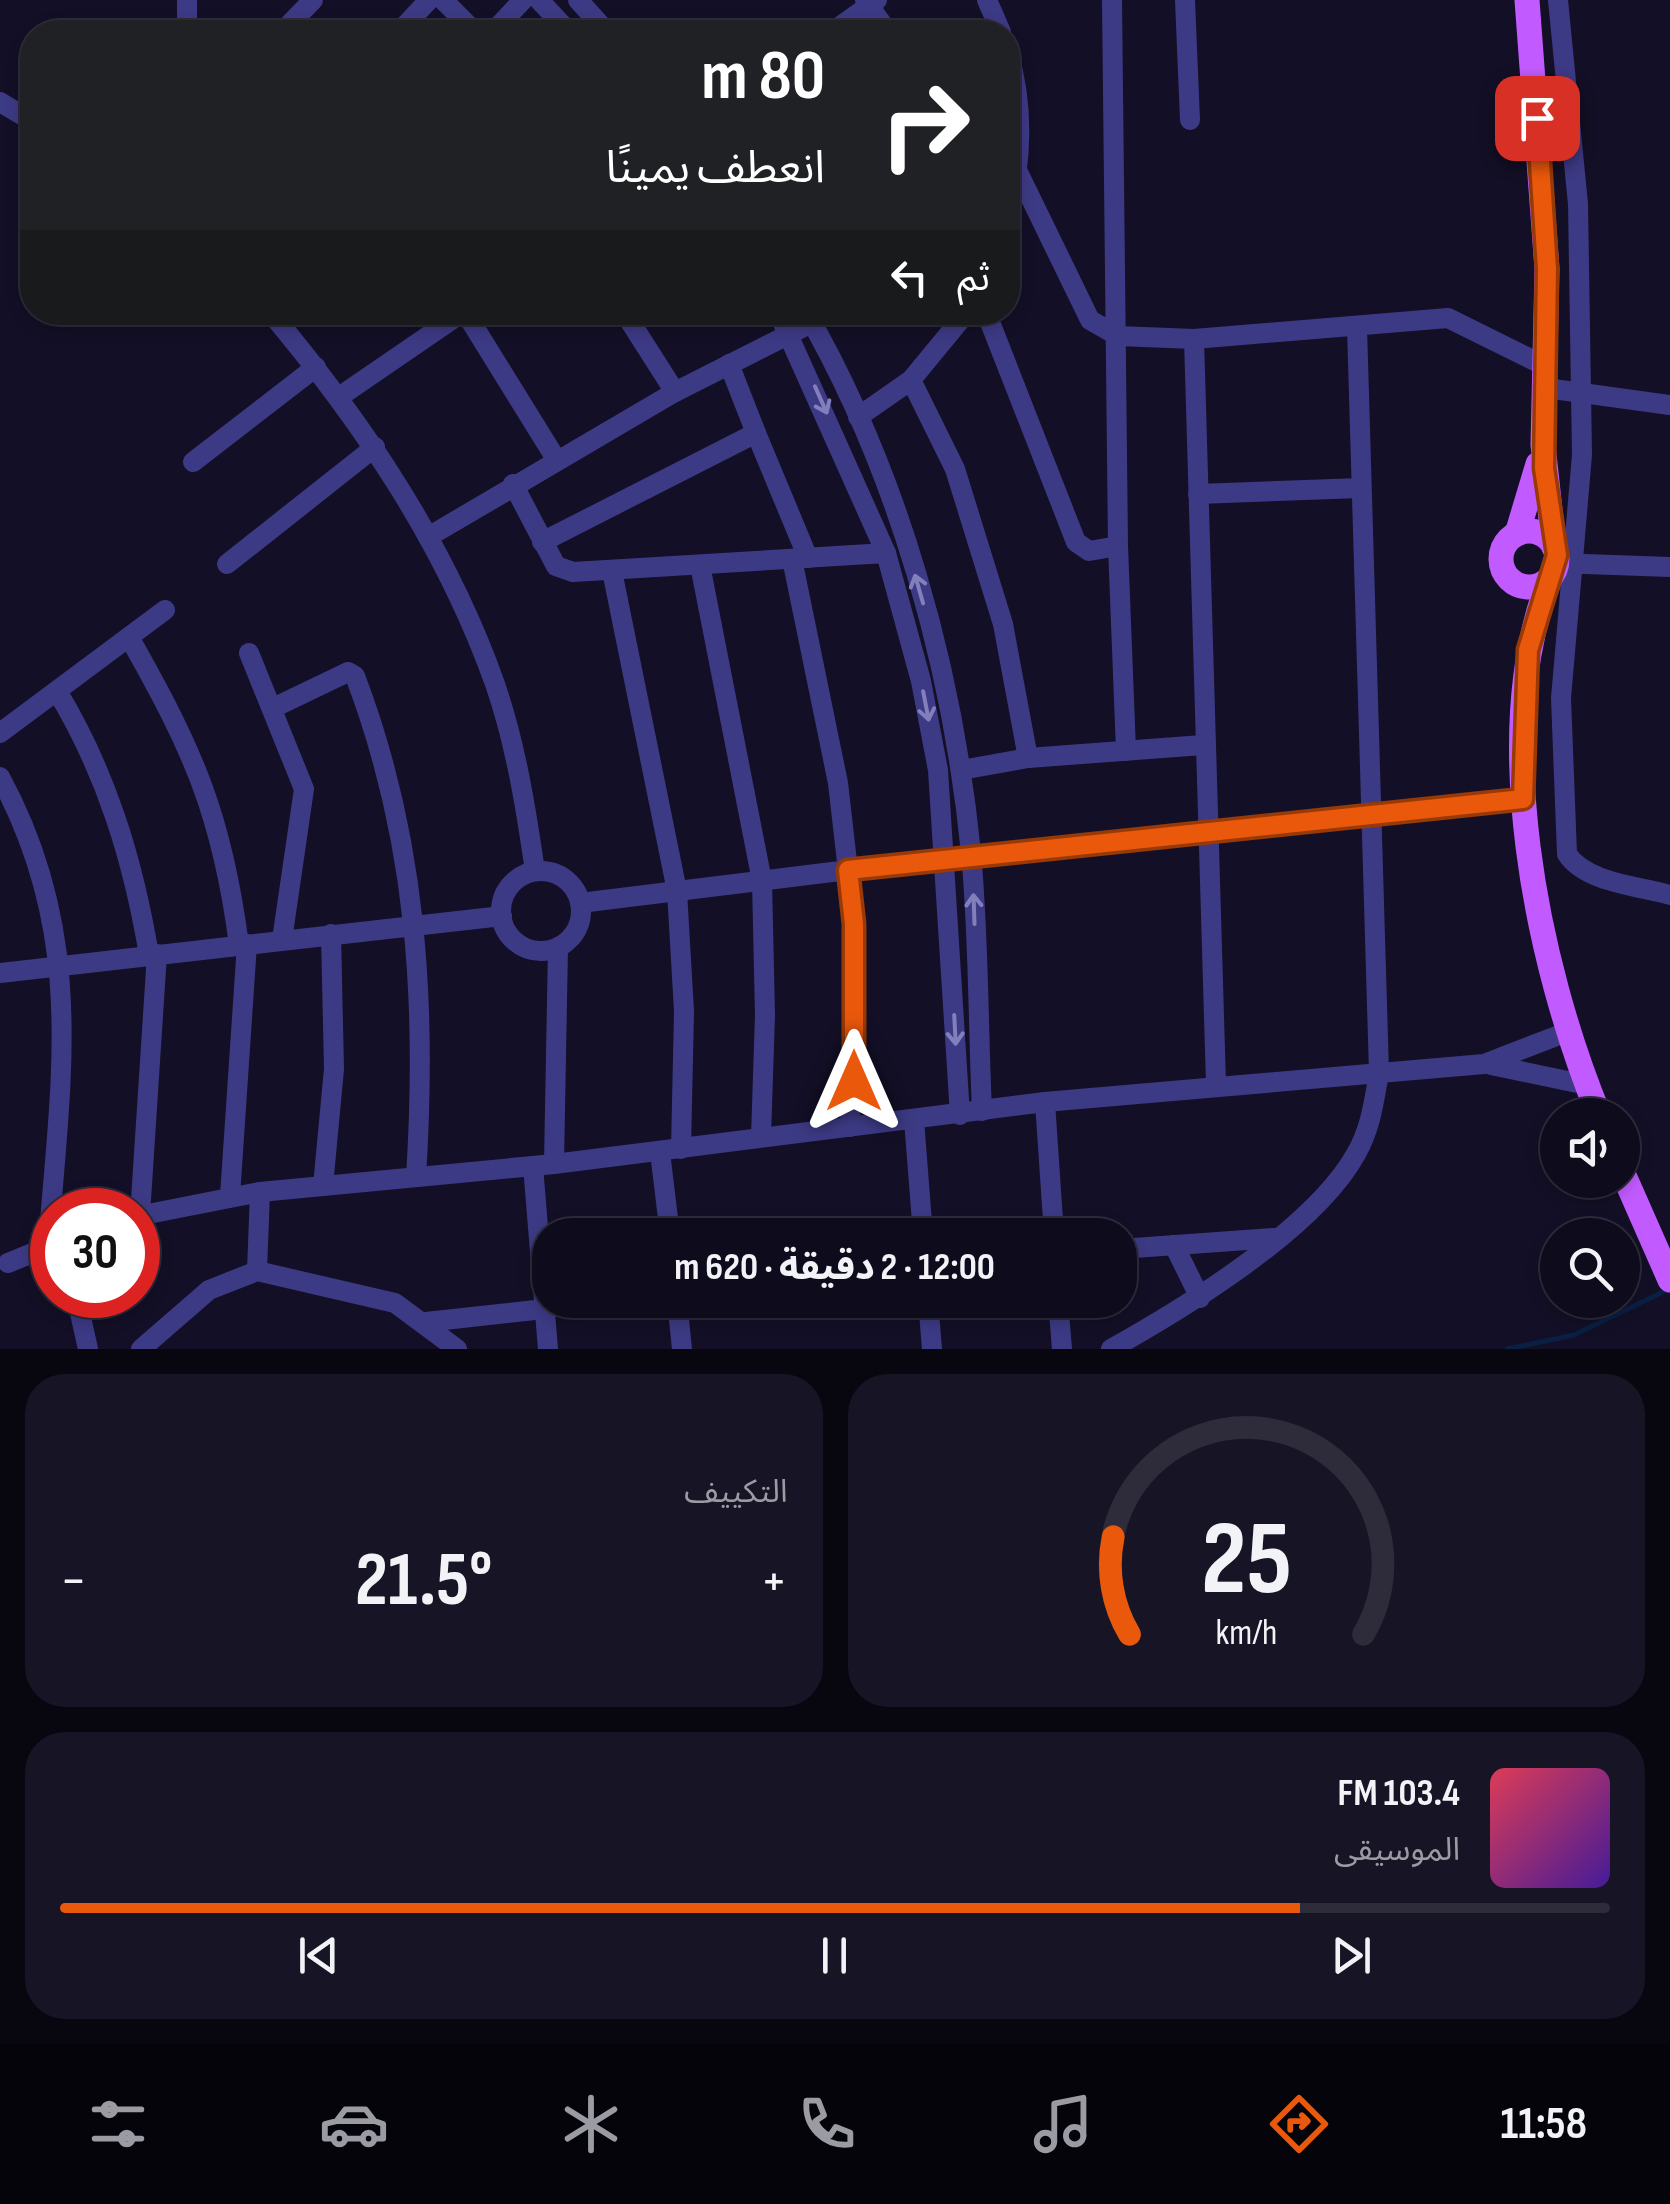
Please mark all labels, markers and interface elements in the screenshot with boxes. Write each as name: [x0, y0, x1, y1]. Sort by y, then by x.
text: 80 m: [701, 35, 825, 119]
icon: right: [860, 60, 990, 190]
pin: [1495, 76, 1580, 161]
icon: arrive: [1510, 91, 1565, 146]
text: انعطف يمينًا: [605, 141, 825, 196]
icon: left: [882, 250, 937, 305]
text: ثم: [957, 256, 990, 301]
one-way arrow: [813, 384, 831, 415]
one-way arrow: [909, 574, 927, 605]
one-way arrow: [917, 690, 936, 722]
one-way arrow: [964, 893, 983, 925]
one-way arrow: [946, 1013, 965, 1045]
position arrow: [802, 1029, 906, 1133]
map controls: [1540, 1098, 1640, 1318]
button: sound: [1540, 1098, 1640, 1198]
speed limit sign: 30: [30, 1188, 160, 1318]
button: search: [1540, 1218, 1640, 1318]
text: 12:00 · 2 دقيقة · 620 m: [674, 1245, 995, 1290]
text: التكييف: [684, 1473, 788, 1512]
text: 25: [1201, 1498, 1292, 1623]
text: 21.5°: [355, 1536, 493, 1627]
text: −: [60, 1548, 87, 1615]
text: +: [761, 1548, 788, 1615]
text: km/h: [1215, 1612, 1277, 1655]
text: 103.4 FM: [1338, 1771, 1460, 1816]
text: الموسيقى: [1334, 1831, 1460, 1870]
icon: previous: [291, 1928, 346, 1983]
icon: pause: [807, 1928, 862, 1983]
icon: next: [1324, 1928, 1379, 1983]
icon: filters: [83, 2089, 153, 2159]
icon: car: [319, 2089, 389, 2159]
icon: climate: [556, 2089, 626, 2159]
icon: phone: [792, 2089, 862, 2159]
icon: music: [1028, 2089, 1098, 2159]
icon: directions: [1264, 2089, 1334, 2159]
text: 11:58: [1501, 2097, 1587, 2152]

